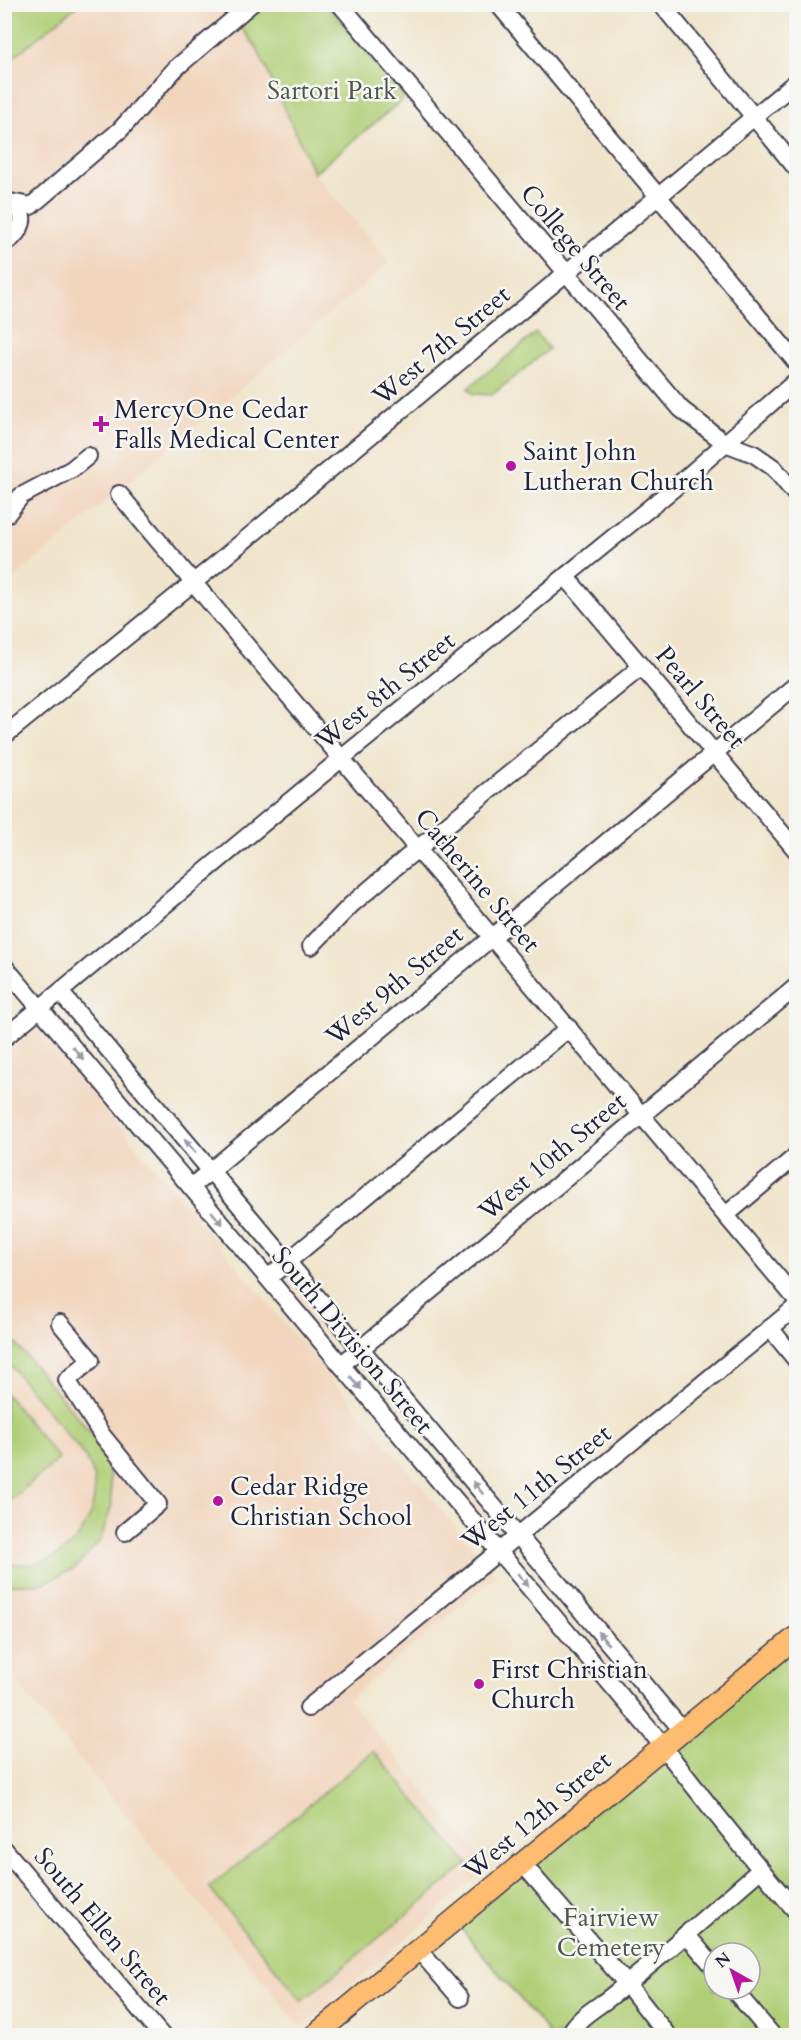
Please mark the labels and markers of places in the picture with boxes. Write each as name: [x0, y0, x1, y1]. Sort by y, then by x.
place label: MercyOne Cedar Falls Medical Center: [114, 392, 340, 457]
marker: MercyOne Cedar Falls Medical Center: [92, 415, 110, 433]
place label: Saint John Lutheran Church: [523, 434, 714, 499]
marker: Saint John Lutheran Church: [504, 459, 518, 473]
place label: Cedar Ridge Christian School: [230, 1469, 412, 1534]
marker: Cedar Ridge Christian School: [211, 1494, 225, 1508]
place label: First Christian Church: [491, 1652, 648, 1717]
marker: First Christian Church: [472, 1677, 486, 1691]

